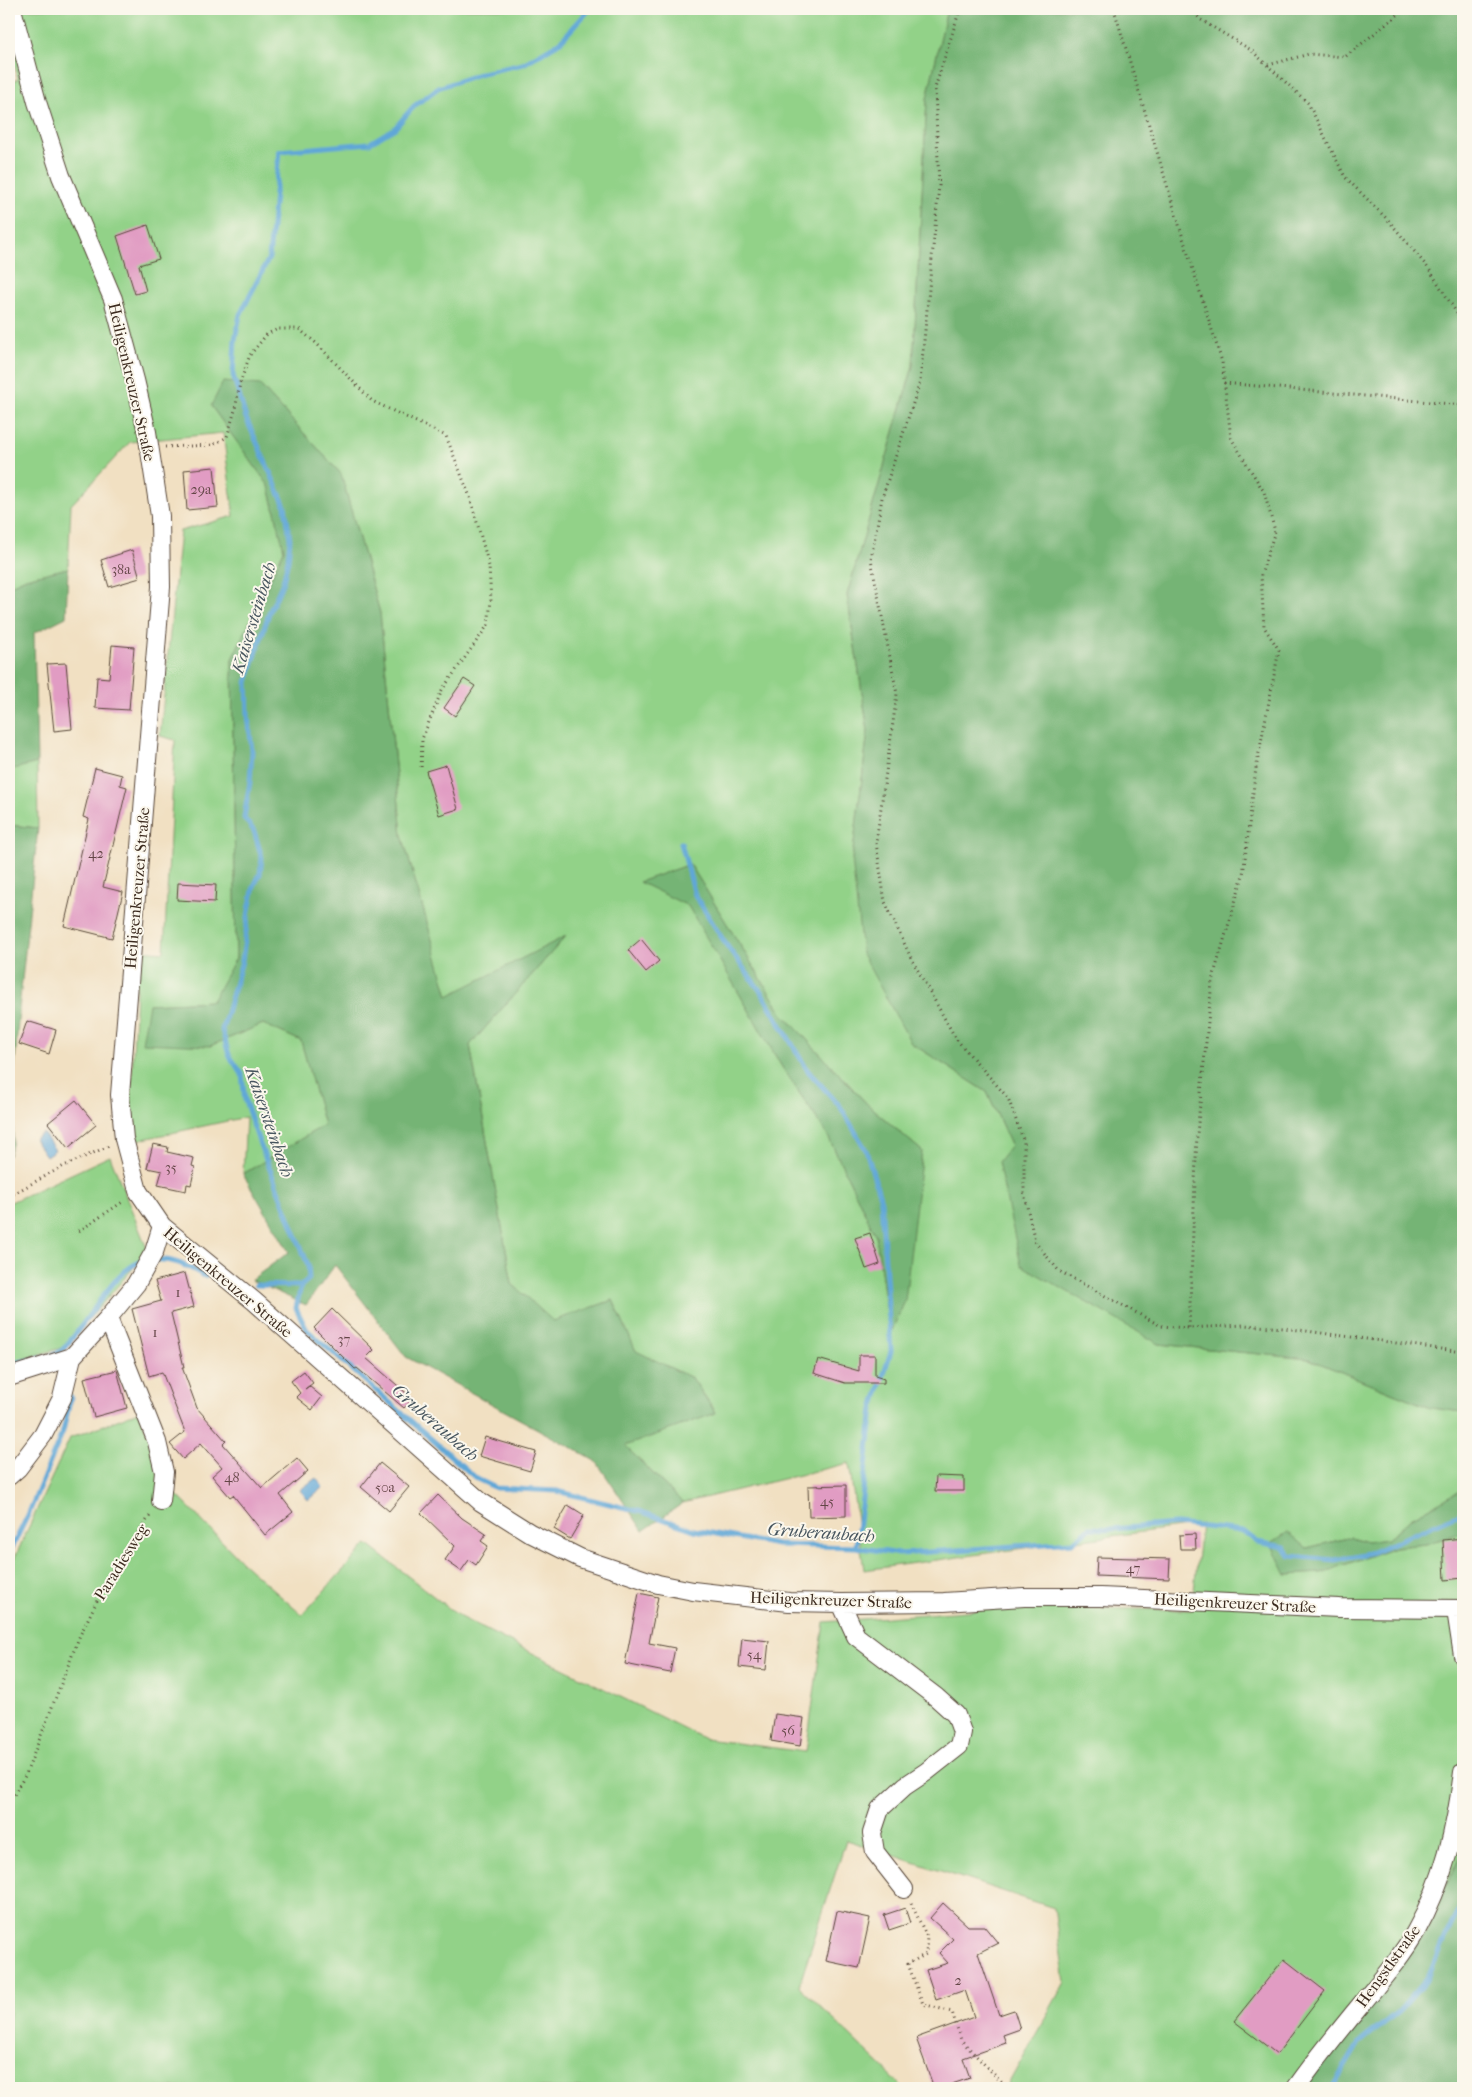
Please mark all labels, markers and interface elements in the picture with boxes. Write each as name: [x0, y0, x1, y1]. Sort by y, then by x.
street label: Heiligenkreuzer Straße: [105, 301, 159, 463]
house number: 29a: [190, 481, 212, 498]
water label: Kaisersteinbach: [226, 560, 281, 678]
house number: 38a: [111, 561, 131, 578]
street label: Heiligenkreuzer Straße: [120, 806, 154, 970]
house number: 42: [88, 845, 104, 862]
water label: Kaisersteinbach: [240, 1062, 298, 1180]
house number: 35: [165, 1159, 177, 1176]
street label: Heiligenkreuzer Straße: [160, 1223, 296, 1341]
house number: 1: [176, 1284, 181, 1301]
house number: 1: [153, 1324, 158, 1341]
house number: 37: [338, 1331, 350, 1348]
water label: Gruberaubach: [388, 1380, 482, 1466]
house number: 48: [224, 1469, 240, 1486]
house number: 50a: [375, 1479, 396, 1496]
house number: 45: [820, 1493, 834, 1510]
water label: Gruberaubach: [767, 1519, 875, 1547]
street label: Paradiesweg: [90, 1520, 152, 1604]
house number: 47: [1126, 1560, 1141, 1577]
street label: Heiligenkreuzer Straße: [750, 1588, 912, 1612]
street label: Heiligenkreuzer Straße: [1154, 1589, 1316, 1617]
house number: 54: [747, 1646, 762, 1663]
house number: 56: [781, 1722, 795, 1739]
street label: Hengstlstraße: [1352, 1921, 1424, 2011]
house number: 2: [954, 1972, 962, 1989]

